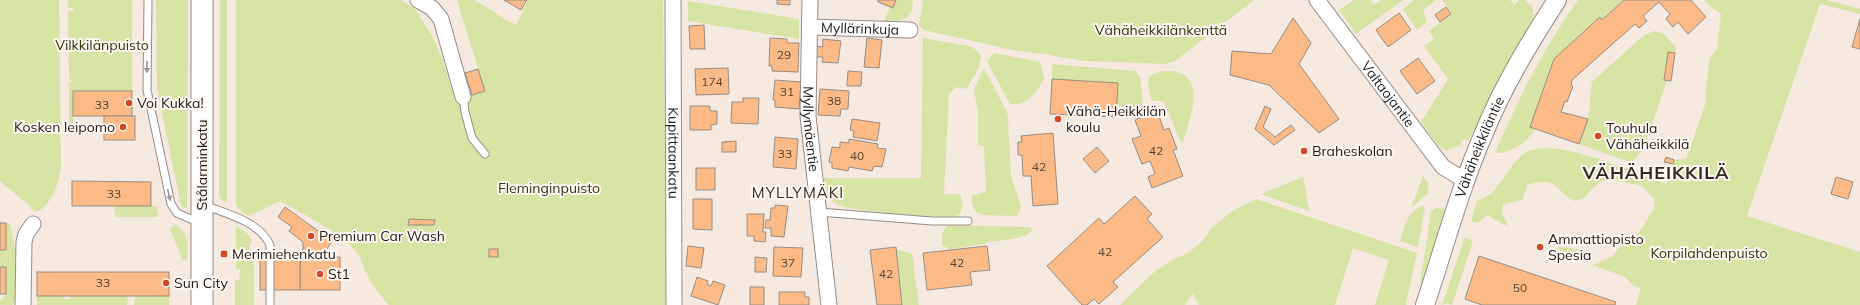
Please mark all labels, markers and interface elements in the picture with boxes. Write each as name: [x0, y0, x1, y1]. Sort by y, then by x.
street label: Myllärinkuja: [821, 18, 899, 39]
park label: Vähäheikkilänkenttä: [1095, 21, 1227, 39]
park label: Vilkkilänpuisto: [55, 36, 149, 54]
house number: 29: [777, 47, 791, 62]
street label: Valtaojantie: [1357, 58, 1419, 131]
one-way arrow: [144, 61, 151, 73]
house number: 174: [701, 74, 723, 89]
house number: 31: [780, 84, 794, 99]
street label: Myllymäentie: [799, 86, 823, 173]
house number: 38: [827, 93, 841, 108]
place label: Voi Kukka!: [137, 94, 204, 112]
street label: Vähäheikkiläntie: [1451, 94, 1508, 200]
house number: 33: [95, 97, 109, 112]
marker: Voi Kukka!: [124, 98, 134, 108]
place label: Vähä-Heikkilän koulu: [1066, 102, 1166, 136]
street label: Kupittaankatu: [664, 107, 683, 199]
marker: Vähä-Heikkilän koulu: [1053, 114, 1063, 124]
place label: Kosken leipomo: [14, 118, 115, 136]
street label: Stålarminkatu: [193, 119, 211, 211]
place label: Touhula Vähäheikkilä: [1606, 119, 1689, 153]
marker: Kosken leipomo: [118, 122, 128, 132]
marker: Touhula Vähäheikkilä: [1593, 131, 1603, 141]
place label: Braheskolan: [1312, 142, 1393, 160]
house number: 42: [1149, 143, 1163, 158]
house number: 33: [778, 146, 792, 161]
marker: Braheskolan: [1299, 146, 1309, 156]
house number: 40: [850, 148, 864, 163]
house number: 42: [1032, 159, 1046, 174]
district label: VÄHÄHEIKKILÄ: [1582, 161, 1729, 184]
park label: Fleminginpuisto: [498, 179, 600, 197]
district label: MYLLYMÄKI: [752, 183, 844, 202]
house number: 33: [107, 186, 121, 201]
one-way arrow: [167, 188, 173, 201]
place label: Premium Car Wash: [319, 227, 445, 245]
place label: Ammattiopisto Spesia: [1548, 230, 1644, 264]
marker: Premium Car Wash: [306, 231, 316, 241]
marker: Ammattiopisto Spesia: [1535, 242, 1545, 252]
house number: 42: [1098, 244, 1112, 259]
park label: Korpilahdenpuisto: [1650, 244, 1768, 262]
place label: Merimiehenkatu: [232, 245, 336, 263]
marker: Merimiehenkatu: [219, 249, 229, 259]
house number: 37: [781, 255, 795, 270]
house number: 42: [950, 255, 964, 270]
place label: St1: [328, 265, 350, 283]
house number: 42: [879, 266, 893, 281]
marker: St1: [315, 269, 325, 279]
place label: Sun City: [174, 274, 229, 292]
house number: 33: [96, 275, 110, 290]
marker: Sun City: [161, 278, 171, 288]
house number: 50: [1513, 280, 1527, 295]

